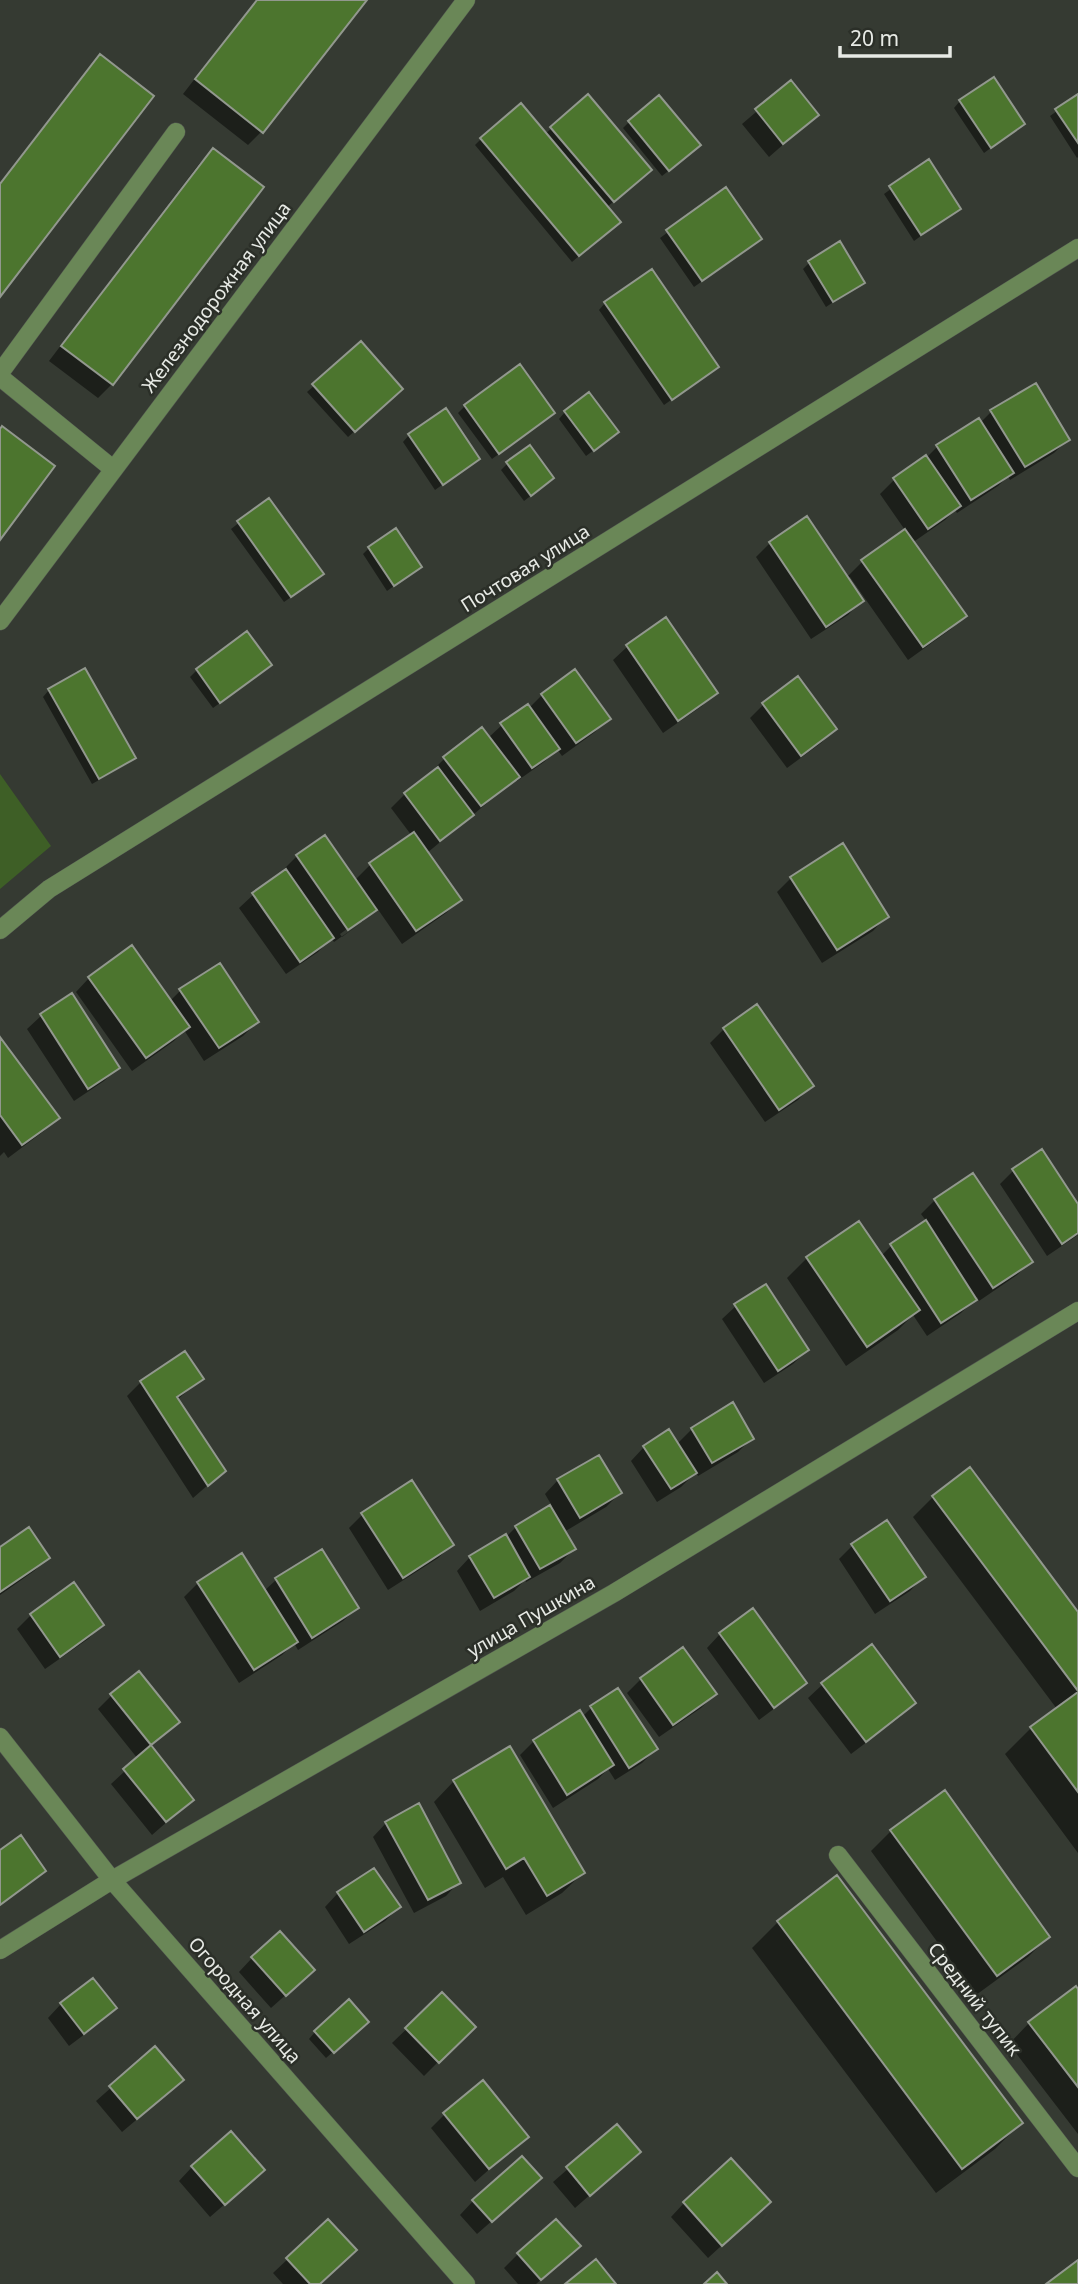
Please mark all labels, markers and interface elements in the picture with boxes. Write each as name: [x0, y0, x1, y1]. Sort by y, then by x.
scale bar: [840, 14, 950, 58]
text: 20 m: [850, 24, 899, 52]
street label: Железнодорожная улица: [136, 196, 296, 398]
street label: Почтовая улица: [456, 518, 594, 618]
street label: улица Пушкина: [462, 1569, 600, 1663]
street label: Огородная улица: [183, 1931, 307, 2069]
street label: Средний тупик: [922, 1937, 1028, 2061]

